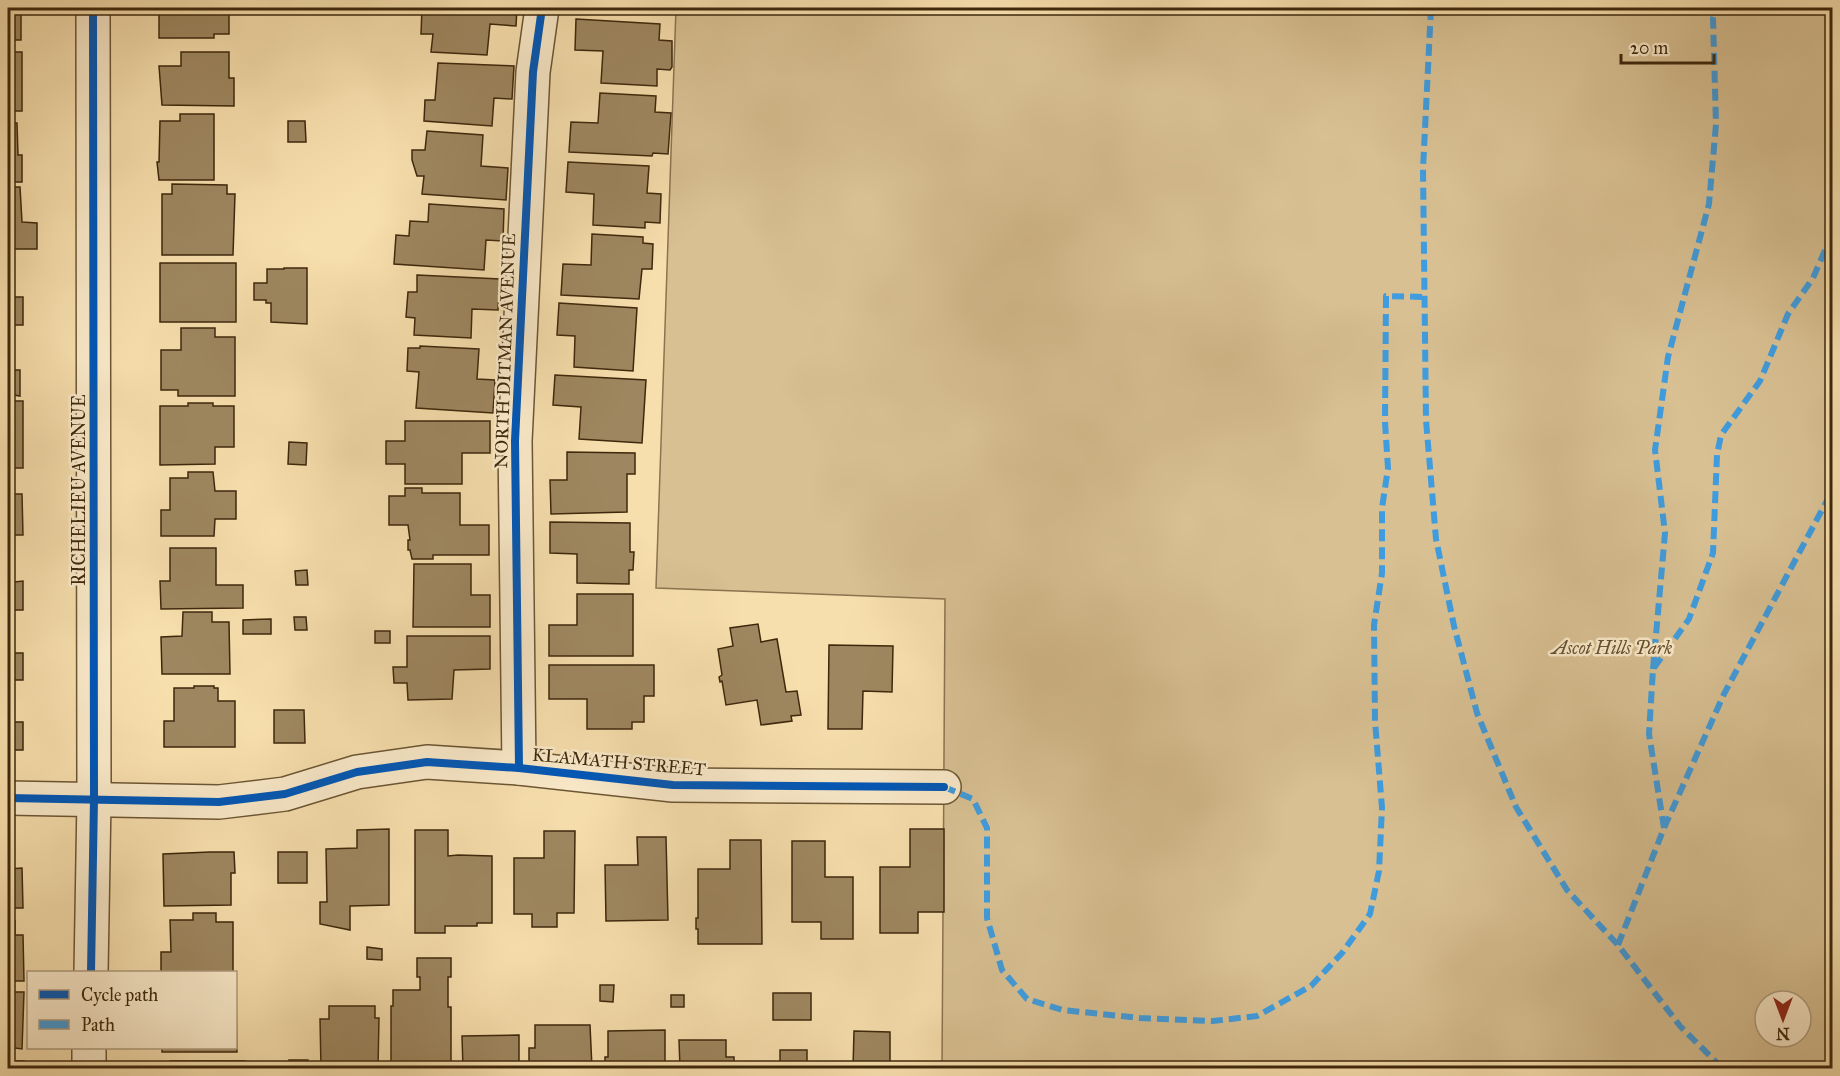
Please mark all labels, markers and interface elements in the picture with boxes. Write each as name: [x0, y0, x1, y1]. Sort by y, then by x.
scale bar: [1621, 27, 1714, 65]
text: 20 m: [1630, 37, 1668, 59]
street label: NORTH DITMAN AVENUE: [490, 233, 520, 469]
street label: RICHELIEU AVENUE: [68, 394, 90, 586]
park label: Ascot Hills Park: [1550, 637, 1672, 659]
street label: KLAMATH STREET: [531, 743, 707, 781]
legend: [27, 971, 237, 1049]
text: Cycle path: [81, 984, 158, 1006]
north arrow: [1753, 989, 1813, 1049]
text: Path: [81, 1014, 115, 1036]
text: N: [1776, 1024, 1790, 1043]

